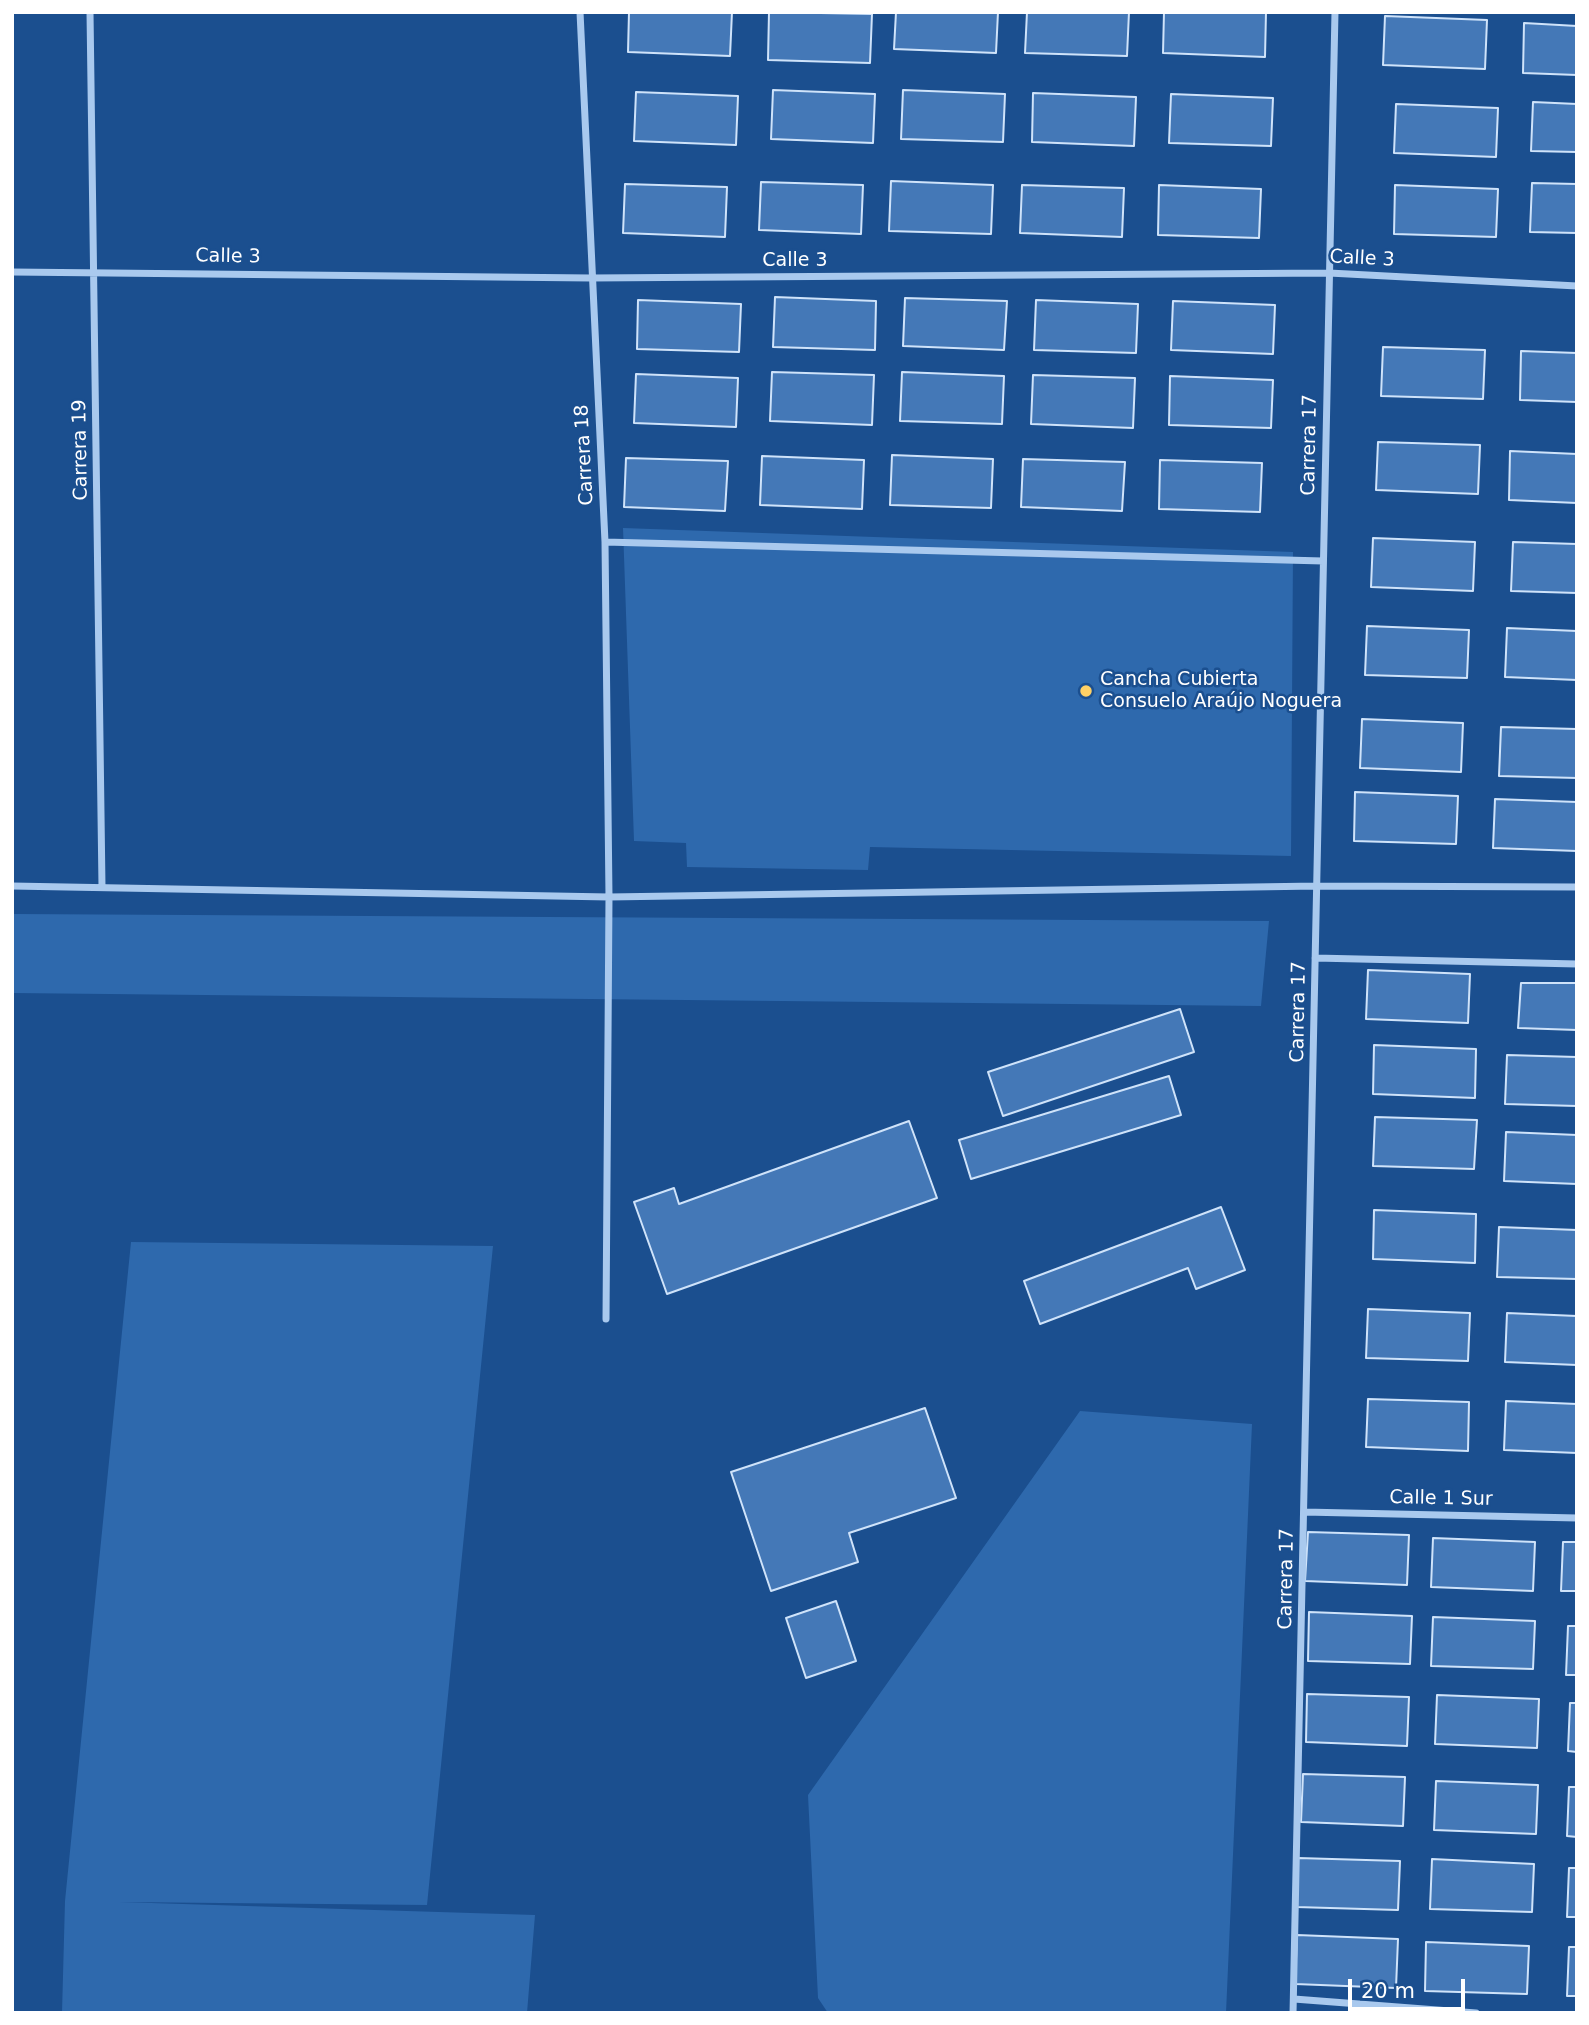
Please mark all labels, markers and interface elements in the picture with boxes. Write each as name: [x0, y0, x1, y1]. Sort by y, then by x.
street label: Calle 3: [195, 245, 261, 269]
street label: Calle 3: [1329, 246, 1395, 272]
street label: Calle 3: [762, 250, 828, 272]
street label: Carrera 17: [1298, 394, 1322, 496]
street label: Carrera 19: [69, 399, 93, 501]
street label: Carrera 18: [571, 404, 599, 506]
place label: Cancha Cubierta Consuelo Araújo Noguera: [1100, 669, 1342, 713]
marker: Cancha Cubierta Consuelo Araújo Noguera: [1078, 683, 1094, 699]
street label: Carrera 17: [1287, 961, 1311, 1063]
street label: Calle 1 Sur: [1389, 1487, 1493, 1511]
street label: Carrera 17: [1275, 1528, 1299, 1630]
scale bar: [1351, 1966, 1468, 2010]
text: 20 m: [1361, 1979, 1415, 2003]

